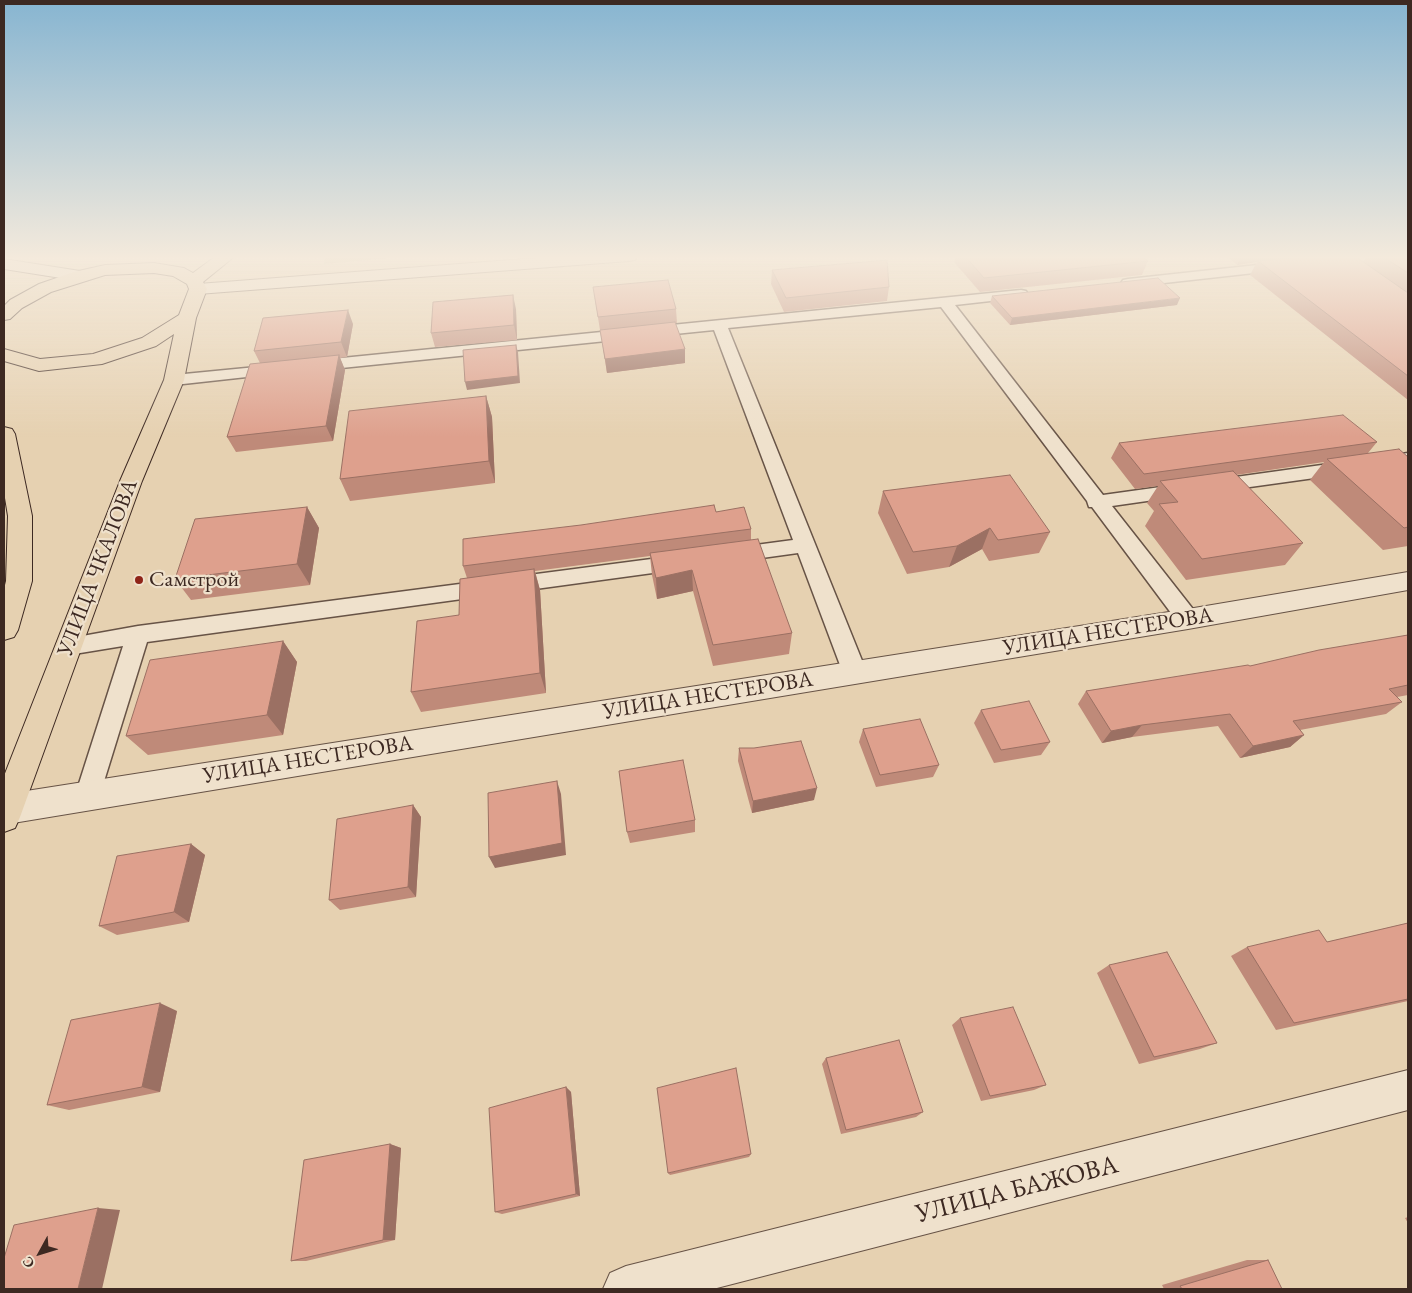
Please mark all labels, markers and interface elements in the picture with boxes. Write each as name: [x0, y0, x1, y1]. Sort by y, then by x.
street label: УЛИЦА ЧКАЛОВА: [52, 476, 144, 660]
place label: Самстрой: [149, 567, 239, 593]
marker: Самстрой: [133, 574, 145, 586]
street label: УЛИЦА НЕСТЕРОВА: [1001, 602, 1215, 662]
street label: УЛИЦА НЕСТЕРОВА: [601, 666, 815, 726]
street label: УЛИЦА НЕСТЕРОВА: [201, 730, 415, 790]
street label: УЛИЦА БАЖОВА: [913, 1150, 1121, 1230]
north arrow: [15, 1228, 65, 1278]
text: С: [18, 1253, 38, 1272]

